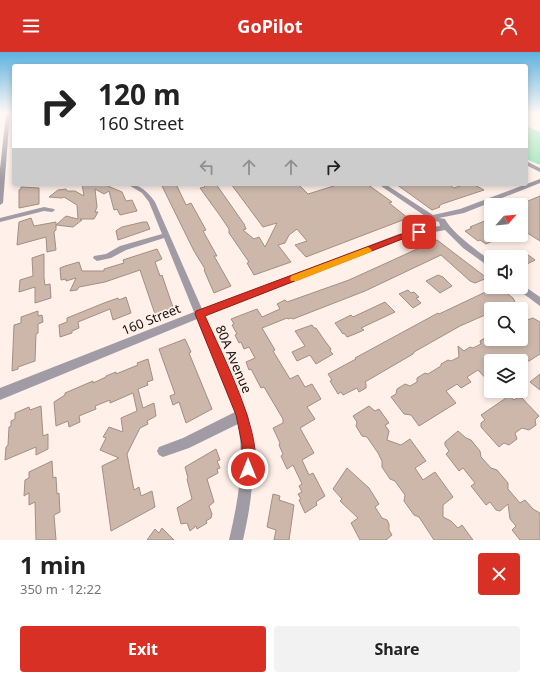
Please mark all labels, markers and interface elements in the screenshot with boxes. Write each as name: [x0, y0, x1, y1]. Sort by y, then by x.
text: GoPilot: [237, 14, 303, 38]
icon: menu: [20, 15, 42, 37]
icon: person: [498, 15, 520, 37]
text: 120 m: [98, 75, 181, 113]
icon: right: [32, 80, 84, 132]
text: 160 Street: [98, 111, 184, 135]
icon: left: [196, 156, 218, 178]
icon: ahead: [238, 156, 260, 178]
icon: ahead: [280, 156, 302, 178]
icon: right: [322, 156, 344, 178]
north arrow: [484, 198, 528, 242]
map controls: [484, 198, 528, 398]
pin: [402, 215, 436, 249]
icon: arrive: [408, 221, 430, 243]
button: sound: [484, 250, 528, 294]
street label: 160 Street: [119, 299, 183, 339]
button: search: [484, 302, 528, 346]
street label: 80A Avenue: [212, 322, 256, 396]
button: layers: [484, 354, 528, 398]
position arrow: [227, 448, 269, 490]
text: 1 min: [20, 548, 86, 581]
button: close: [478, 553, 520, 595]
text: 350 m · 12:22: [20, 580, 101, 598]
button: Exit: [20, 626, 266, 672]
button: Share: [274, 626, 520, 672]

